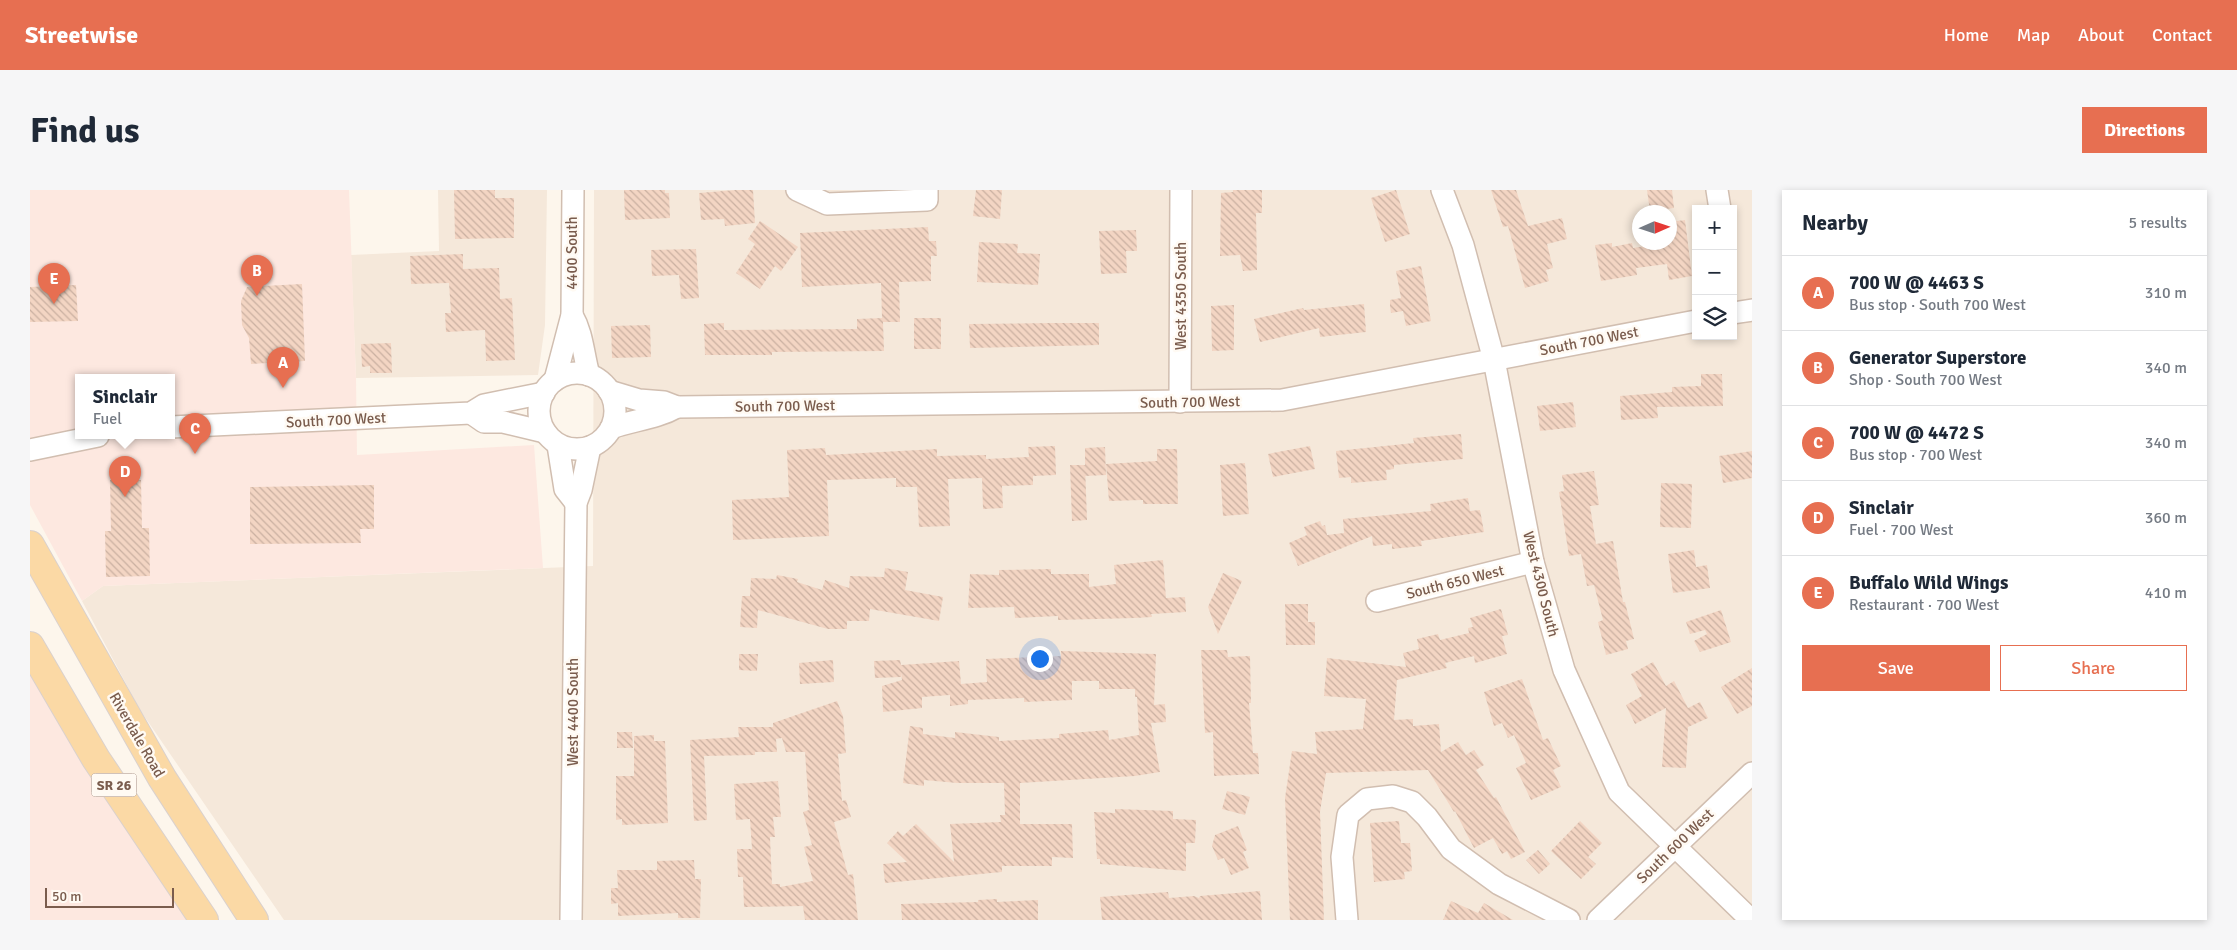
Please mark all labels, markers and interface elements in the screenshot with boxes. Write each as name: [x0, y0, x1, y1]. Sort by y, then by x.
text: Streetwise: [25, 20, 138, 50]
text: Home: [1944, 24, 1989, 46]
text: Map: [2017, 24, 2050, 46]
text: About: [2078, 24, 2124, 46]
text: Contact: [2152, 24, 2212, 46]
button: Directions: [2082, 107, 2207, 153]
text: Find us: [30, 109, 140, 152]
north arrow: [1632, 205, 1677, 250]
map controls: [1692, 205, 1737, 340]
button: +: [1692, 205, 1737, 250]
text: Nearby: [1802, 210, 1868, 236]
text: 5 results: [2128, 213, 2187, 233]
street label: 4400 South: [563, 216, 581, 290]
street label: West 4350 South: [1172, 242, 1190, 350]
button: −: [1692, 250, 1737, 295]
pin: B: [241, 255, 273, 296]
pin: E: [38, 263, 70, 304]
text: 700 W @ 4463 S: [1849, 271, 1984, 295]
text: A: [1813, 283, 1823, 303]
text: 310 m: [2145, 283, 2187, 303]
button: layers: [1692, 295, 1737, 340]
text: Bus stop · South 700 West: [1849, 295, 2026, 315]
street label: South 700 West: [1538, 323, 1640, 359]
text: Generator Superstore: [1849, 346, 2027, 370]
pin: A: [267, 347, 299, 388]
text: B: [1813, 358, 1823, 378]
text: 340 m: [2145, 358, 2187, 378]
text: Shop · South 700 West: [1849, 370, 2002, 390]
popup: [75, 374, 175, 439]
text: Sinclair: [93, 385, 157, 409]
street label: South 700 West: [1140, 392, 1240, 412]
street label: South 700 West: [735, 396, 835, 416]
street label: South 700 West: [286, 408, 386, 432]
text: Fuel: [93, 409, 122, 429]
pin: C: [179, 413, 211, 454]
text: 700 W @ 4472 S: [1849, 421, 1984, 445]
text: C: [1813, 433, 1823, 453]
text: 340 m: [2145, 433, 2187, 453]
text: Bus stop · 700 West: [1849, 445, 1982, 465]
pin: D: [109, 456, 141, 497]
text: Sinclair: [1849, 496, 1914, 520]
text: D: [1813, 508, 1823, 528]
text: 360 m: [2145, 508, 2187, 528]
text: Fuel · 700 West: [1849, 520, 1953, 540]
street label: West 4300 South: [1519, 529, 1563, 639]
street label: South 650 West: [1404, 561, 1506, 603]
text: Buffalo Wild Wings: [1849, 571, 2008, 595]
text: E: [1813, 583, 1823, 603]
text: 410 m: [2145, 583, 2187, 603]
text: Restaurant · 700 West: [1849, 595, 1999, 615]
button: Save: [1802, 645, 1990, 691]
button: Share: [2000, 645, 2187, 691]
your location: [1027, 646, 1053, 672]
street label: West 4400 South: [564, 658, 582, 766]
street label: Riverdale Road: [105, 689, 169, 781]
road number: SR 26: [92, 774, 136, 796]
street label: South 600 West: [1633, 805, 1717, 887]
scale bar: [45, 885, 174, 908]
text: 50 m: [52, 888, 81, 905]

